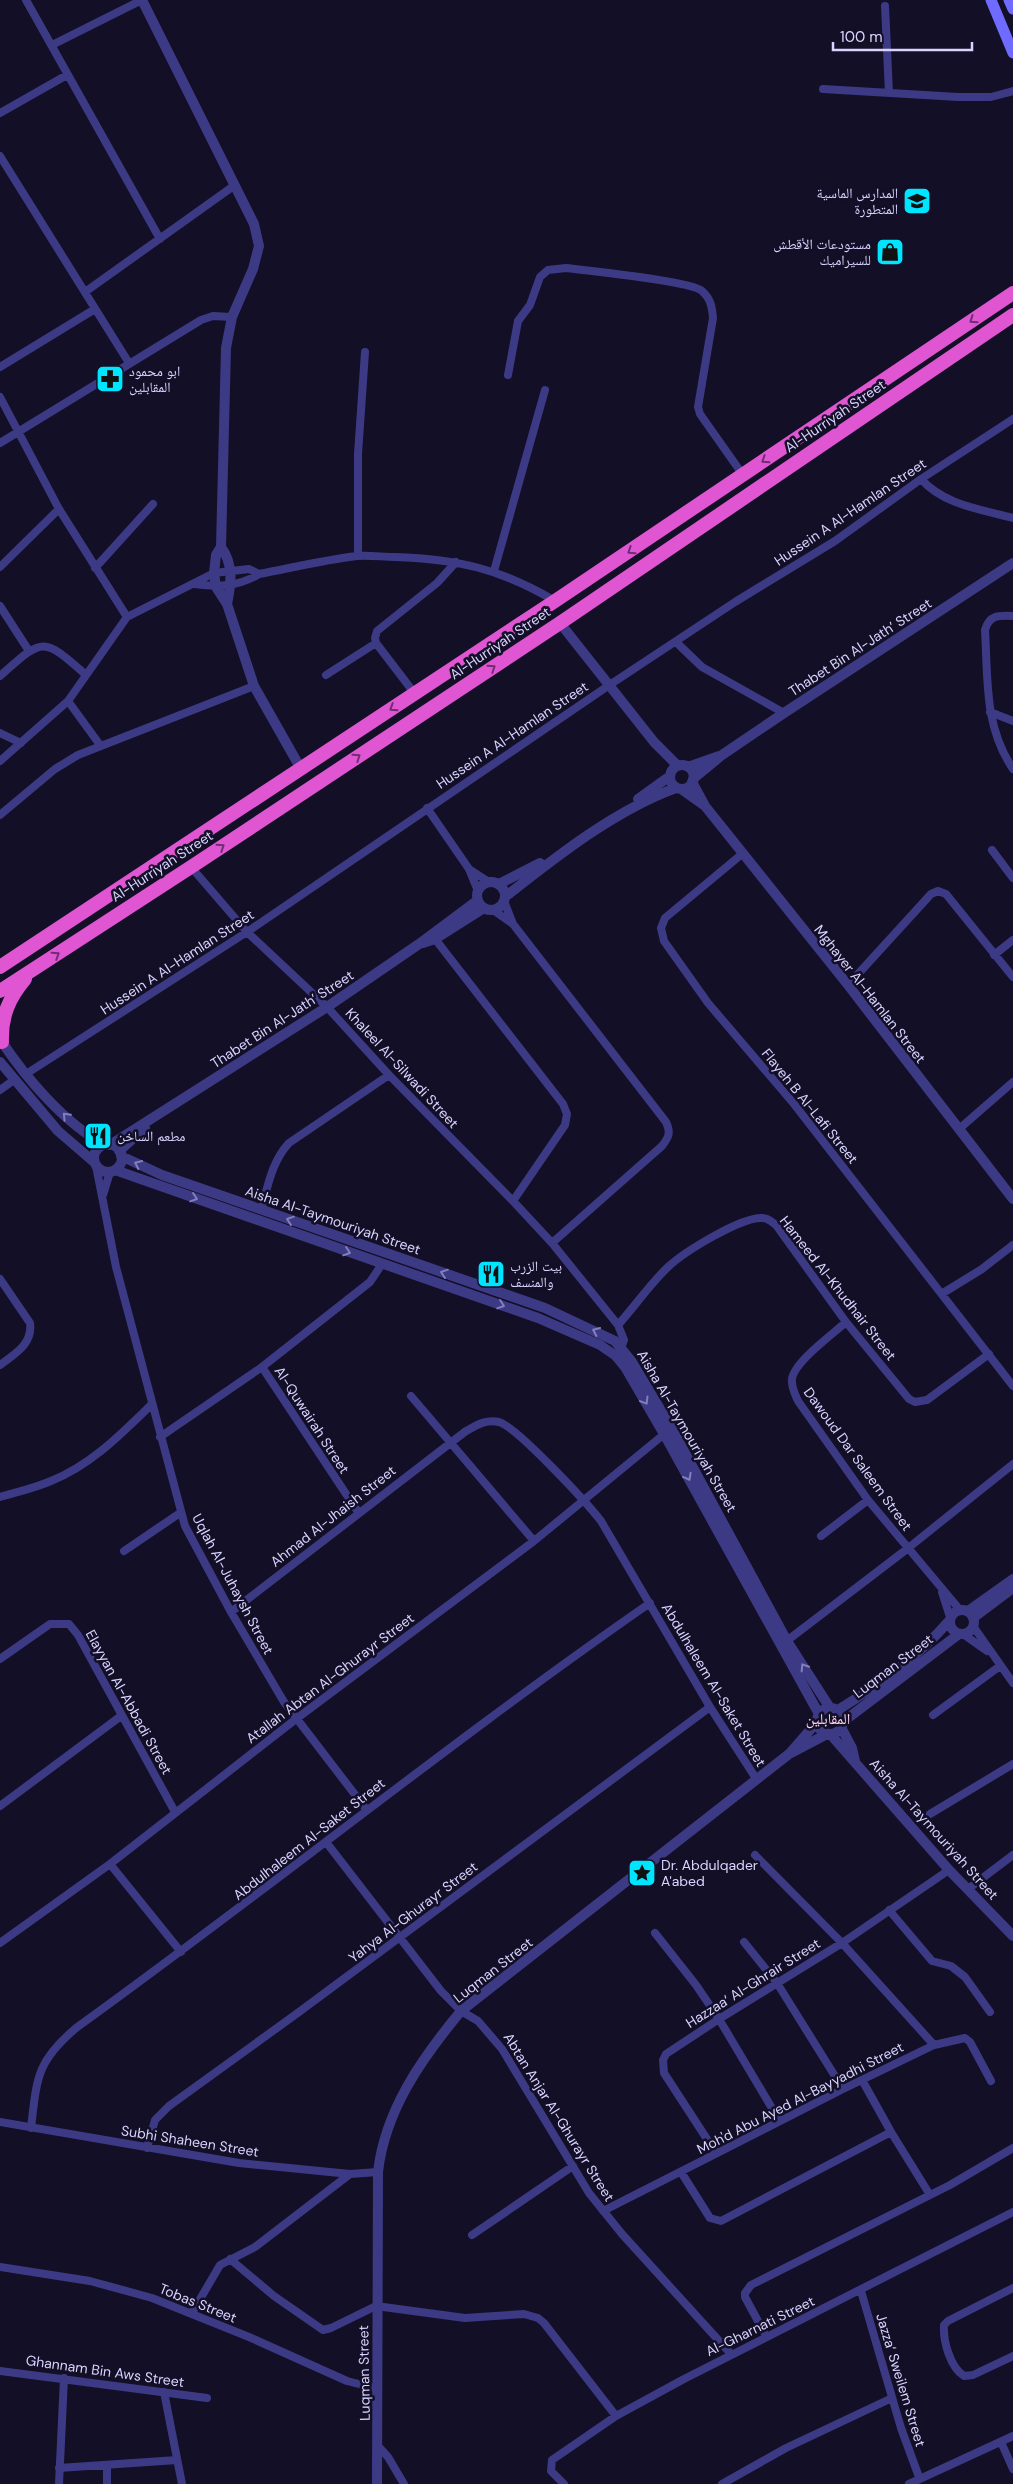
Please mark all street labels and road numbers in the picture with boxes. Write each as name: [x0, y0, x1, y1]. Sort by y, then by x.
street label: Al-Hurriyah Street: [781, 376, 889, 456]
street label: Hussein A Al-Hamlan Street: [771, 454, 929, 570]
street label: Thabet Bin Al-Jath’ Street: [785, 594, 935, 700]
street label: Al-Hurriyah Street: [446, 603, 554, 683]
street label: Hussein A Al-Hamlan Street: [433, 677, 591, 793]
street label: Al-Hurriyah Street: [108, 826, 216, 906]
street label: Hussein A Al-Hamlan Street: [97, 906, 257, 1018]
street label: Mghayer Al-Hamlan Street: [810, 921, 930, 1067]
street label: Thabet Bin Al-Jath’ Street: [207, 966, 357, 1072]
street label: Khaleel Al-Silwadi Street: [342, 1004, 462, 1132]
street label: Flayeh B Al-Lafi Street: [758, 1045, 862, 1167]
street label: Aisha Al-Taymouriyah Street: [243, 1182, 423, 1258]
street label: Hameed Al-Khudhair Street: [776, 1212, 900, 1364]
street label: Aisha Al-Taymouriyah Street: [633, 1347, 741, 1515]
street label: Al-Quwairah Street: [271, 1363, 353, 1477]
street label: Dawoud Dar Saleem Street: [800, 1384, 916, 1534]
street label: Ahmad Al-Jhaish Street: [267, 1461, 399, 1571]
street label: Uqlah Al-Juhaysh Street: [188, 1511, 278, 1657]
street label: Abdulhaleem Al-Saket Street: [658, 1600, 770, 1770]
street label: Atallah Abtan Al-Ghurayr Street: [242, 1609, 418, 1747]
street label: Elayyan Al-Abbadi Street: [82, 1627, 176, 1777]
street label: Luqman Street: [849, 1630, 937, 1702]
street label: Aisha Al-Taymouriyah Street: [866, 1755, 1002, 1903]
street label: Abdulhaleem Al-Saket Street: [229, 1774, 389, 1904]
street label: Yahya Al-Ghurayr Street: [345, 1858, 481, 1966]
street label: Luqman Street: [450, 1933, 536, 2007]
street label: Hazzaa‘ Al-Ghrair Street: [682, 1934, 824, 2032]
street label: Abtan Anjar Al-Ghurayr Street: [500, 2029, 618, 2205]
street label: Moh'd Abu Ayed Al-Bayyadhi Street: [694, 2038, 906, 2158]
street label: Subhi Shaheen Street: [120, 2121, 260, 2161]
street label: Tobas Street: [157, 2279, 239, 2327]
street label: Al-Gharnati Street: [703, 2292, 817, 2360]
street label: Jazza‘ Sweilem Street: [872, 2311, 930, 2449]
street label: Luqman Street: [354, 2325, 374, 2421]
street label: Ghannam Bin Aws Street: [25, 2351, 185, 2391]

